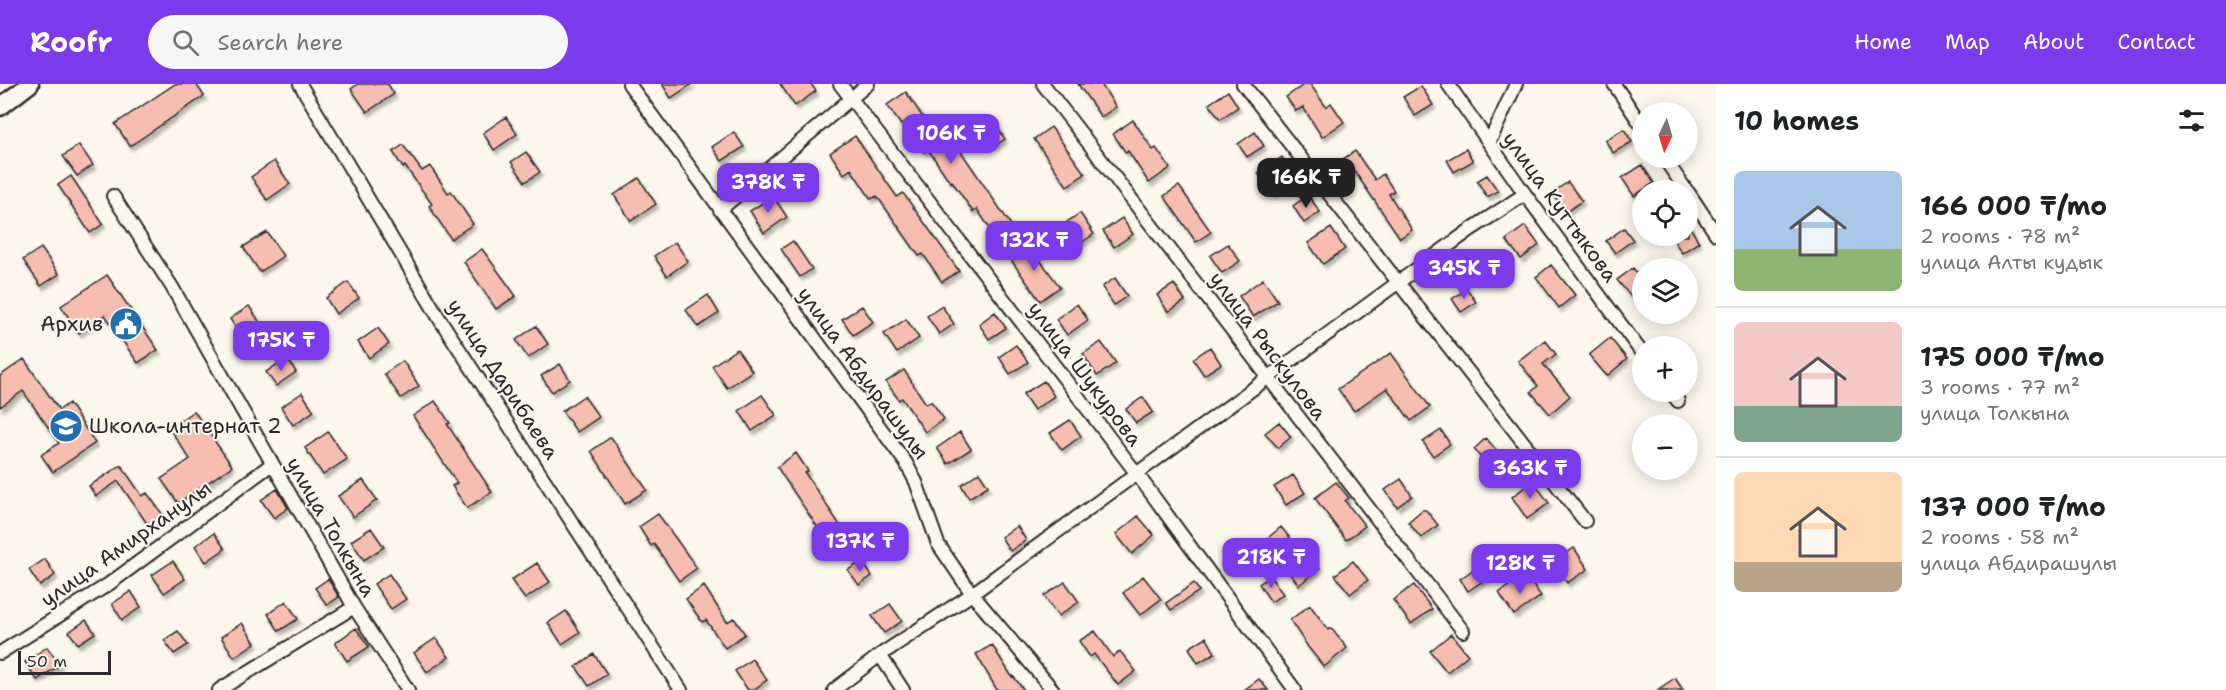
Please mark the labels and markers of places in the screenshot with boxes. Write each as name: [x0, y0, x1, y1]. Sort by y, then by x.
pin: 106K ₸: [902, 114, 1000, 165]
pin: 166K ₸: [1257, 158, 1355, 209]
pin: 378K ₸: [719, 163, 817, 214]
pin: 132K ₸: [985, 221, 1083, 272]
pin: 345K ₸: [1415, 249, 1513, 300]
public building icon: Архив: [108, 306, 144, 342]
place label: Архив: [40, 310, 103, 338]
pin: 175K ₸: [232, 321, 330, 372]
school or university icon: Школа-интернат 2: [48, 408, 84, 444]
place label: Школа-интернат 2: [89, 412, 282, 440]
pin: 363K ₸: [1481, 449, 1579, 500]
pin: 137K ₸: [811, 522, 909, 573]
pin: 218K ₸: [1222, 538, 1320, 589]
pin: 128K ₸: [1471, 544, 1569, 595]

